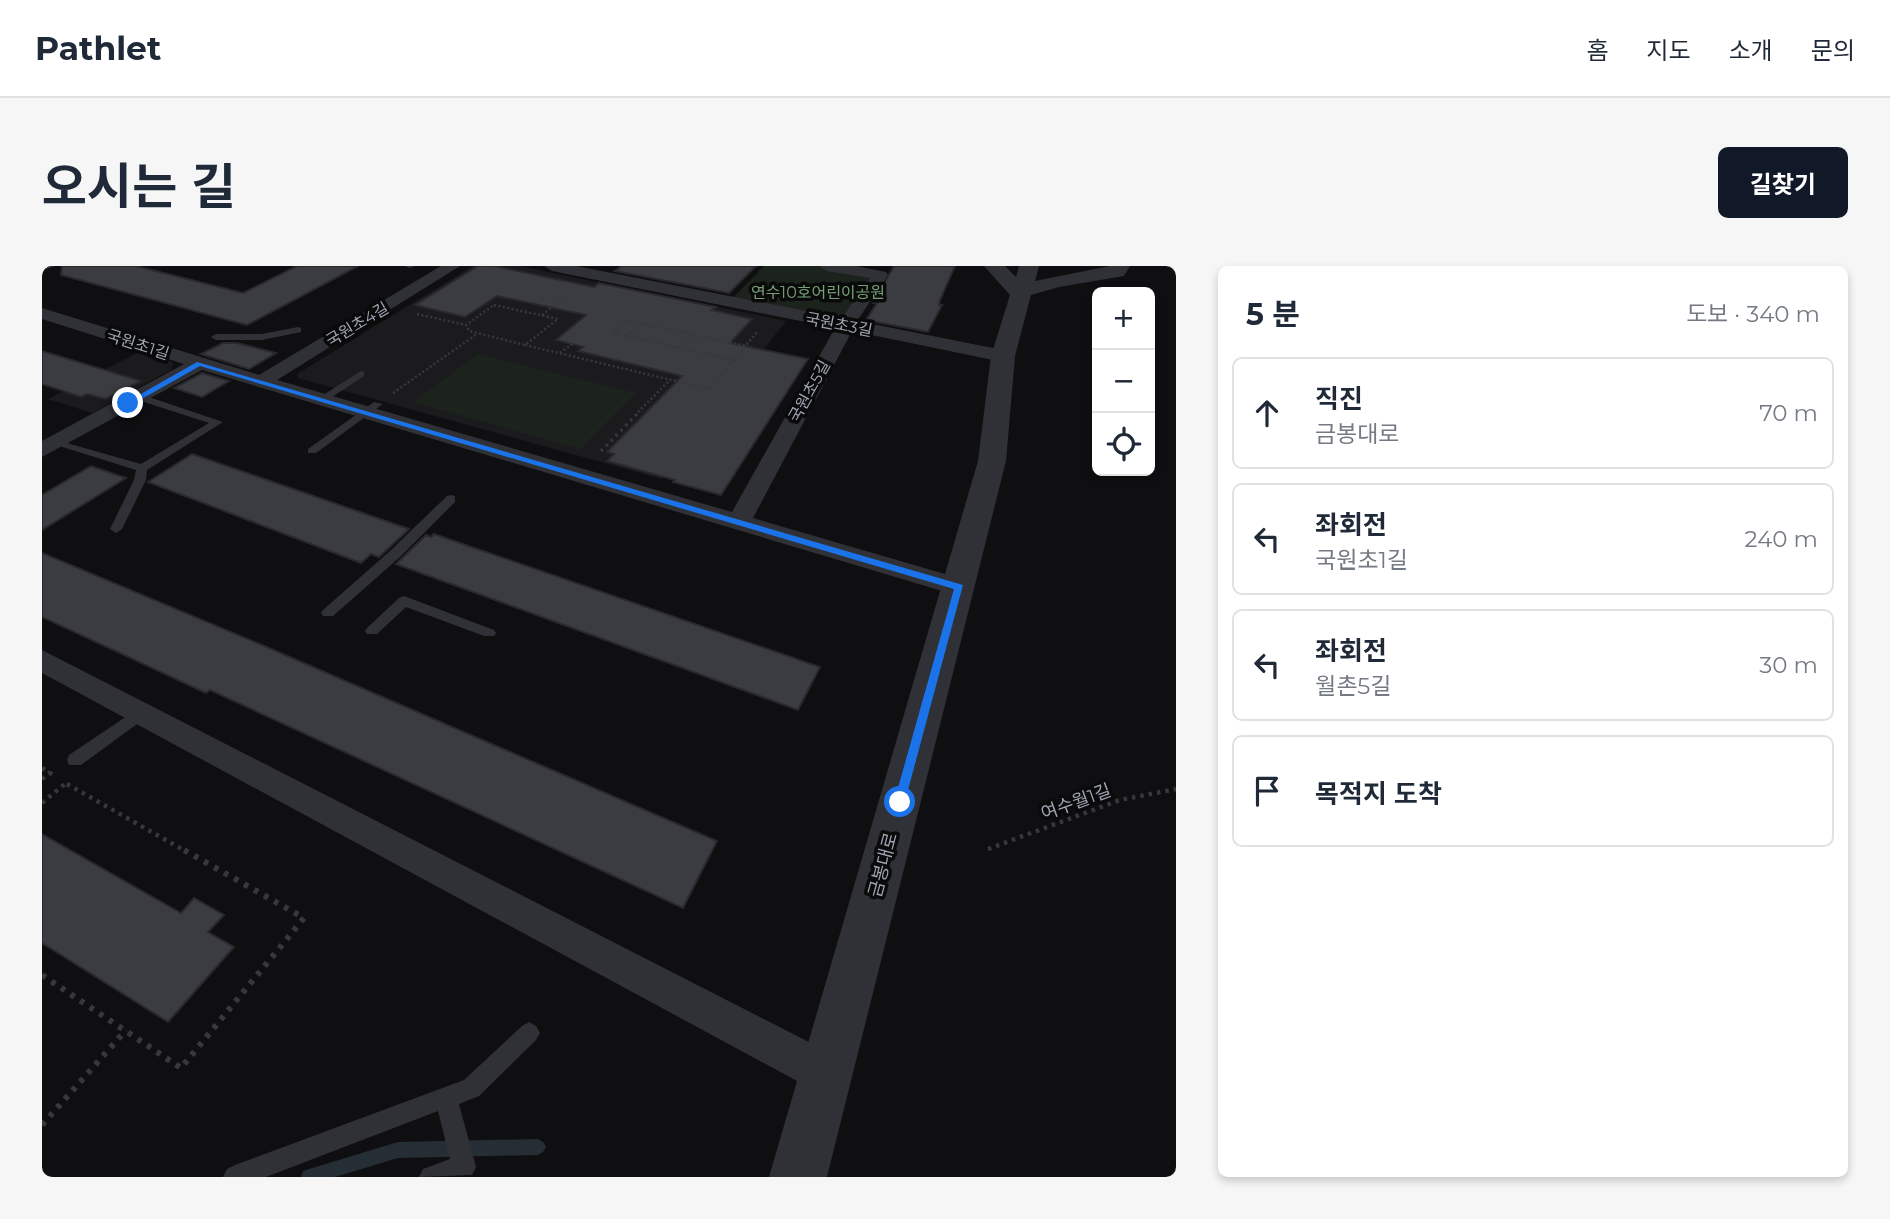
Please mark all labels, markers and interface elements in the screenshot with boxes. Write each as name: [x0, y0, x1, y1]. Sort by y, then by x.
text: Pathlet: [35, 28, 161, 68]
text: 홈: [1586, 36, 1608, 65]
text: 지도: [1646, 36, 1691, 65]
text: 소개: [1729, 36, 1773, 65]
text: 문의: [1811, 36, 1855, 65]
button: 길찾기: [1718, 147, 1848, 218]
text: 오시는 길: [42, 157, 236, 216]
park label: 연수10호어린이공원: [751, 283, 885, 302]
map controls: [1092, 287, 1155, 476]
button: +: [1092, 287, 1155, 350]
text: 5 분: [1246, 296, 1300, 333]
street label: 국원초4길: [323, 298, 392, 350]
text: 도보 · 340 m: [1686, 300, 1820, 328]
street label: 국원초3길: [804, 309, 874, 340]
street label: 국원초1길: [104, 325, 172, 364]
button: −: [1092, 350, 1155, 413]
street label: 국원초5길: [785, 357, 834, 426]
text: 직진: [1315, 383, 1363, 415]
route end: [112, 387, 143, 418]
icon: ahead: [1248, 394, 1286, 432]
text: 70 m: [1759, 399, 1818, 427]
button: locate: [1092, 413, 1155, 476]
text: 금봉대로: [1315, 420, 1400, 448]
text: 좌회전: [1315, 509, 1387, 541]
icon: left: [1248, 520, 1286, 558]
text: 240 m: [1745, 525, 1818, 553]
text: 국원초1길: [1315, 546, 1408, 574]
text: 좌회전: [1315, 635, 1387, 667]
icon: left: [1248, 646, 1286, 684]
text: 30 m: [1759, 651, 1818, 679]
text: 월촌5길: [1315, 672, 1392, 700]
icon: arrive: [1248, 772, 1286, 810]
text: 목적지 도착: [1315, 778, 1442, 810]
street label: 여수월1길: [1038, 779, 1114, 825]
route start: [884, 786, 915, 817]
street label: 금봉대로: [864, 830, 902, 900]

